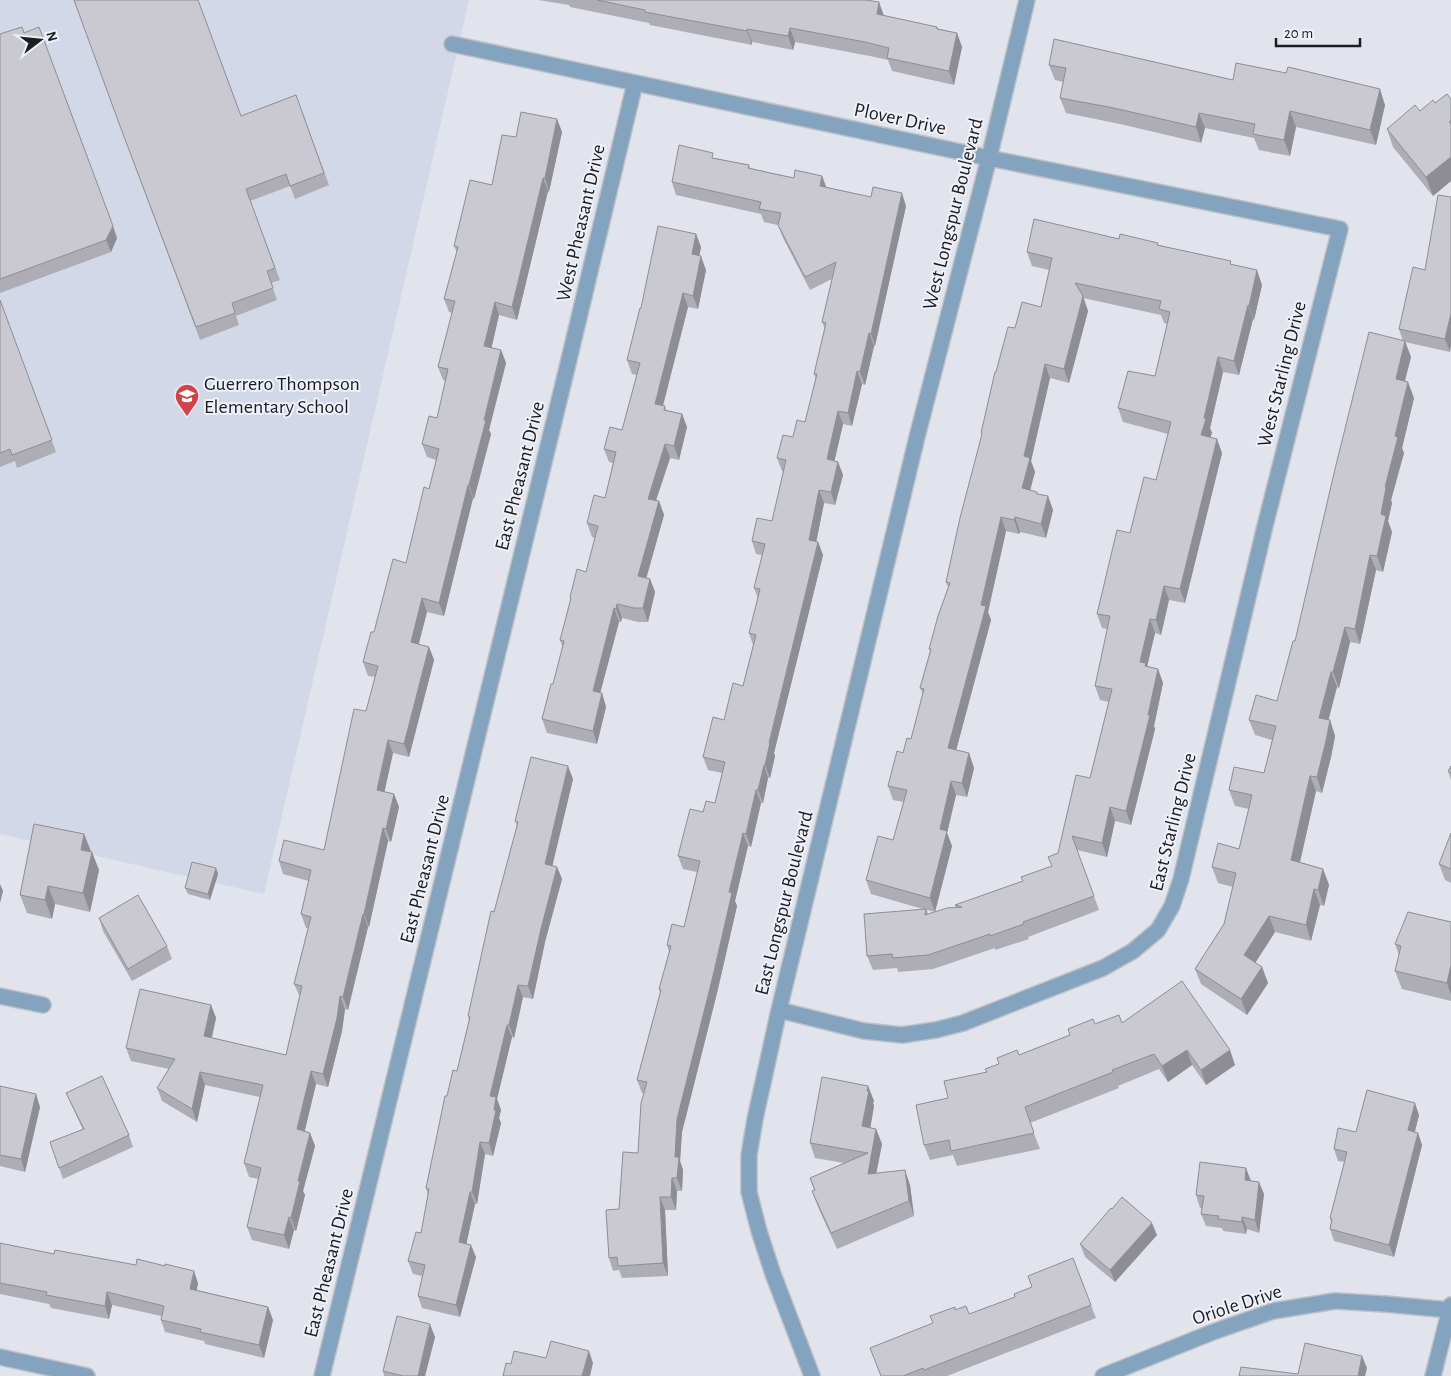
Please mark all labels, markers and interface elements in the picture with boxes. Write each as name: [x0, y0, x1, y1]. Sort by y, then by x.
north arrow: [15, 15, 65, 65]
scale bar: [1276, 15, 1360, 47]
text: 20 m: [1284, 26, 1313, 41]
text: N: [43, 30, 60, 43]
street label: Plover Drive: [852, 99, 948, 139]
street label: West Longspur Boulevard: [919, 116, 987, 312]
street label: West Pheasant Drive: [553, 143, 609, 303]
street label: West Starling Drive: [1254, 299, 1310, 449]
place label: Guerrero Thompson Elementary School: [204, 374, 360, 417]
school or university icon: Guerrero Thompson Elementary School: [174, 383, 200, 417]
street label: East Pheasant Drive: [492, 399, 548, 553]
street label: East Starling Drive: [1146, 751, 1200, 893]
street label: East Pheasant Drive: [397, 792, 453, 946]
street label: East Longspur Boulevard: [751, 809, 817, 997]
street label: East Pheasant Drive: [301, 1186, 357, 1340]
street label: Oriole Drive: [1190, 1281, 1284, 1329]

